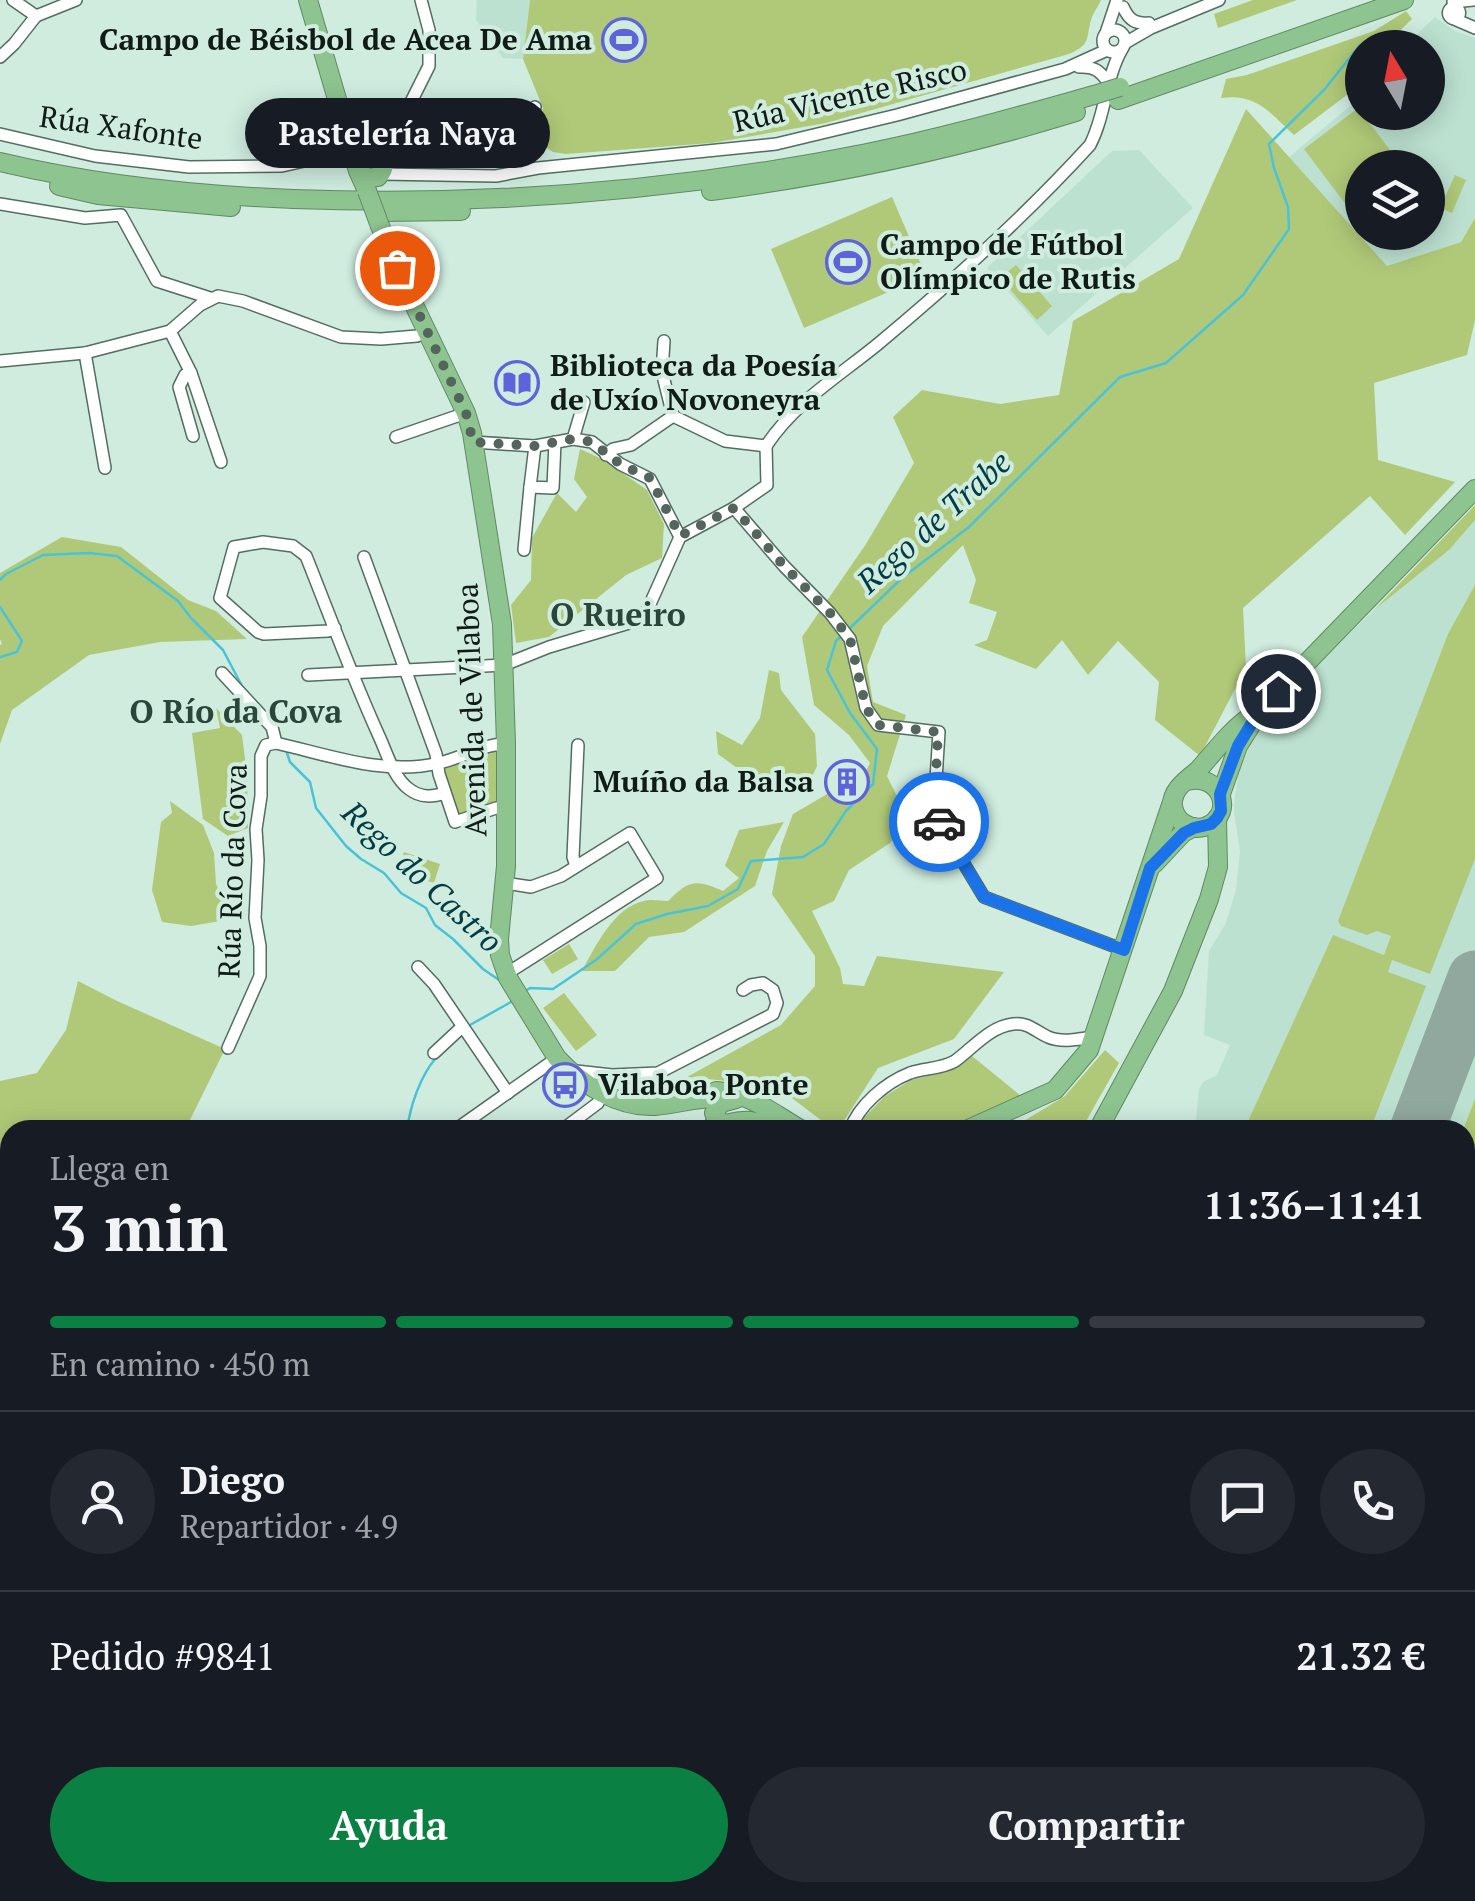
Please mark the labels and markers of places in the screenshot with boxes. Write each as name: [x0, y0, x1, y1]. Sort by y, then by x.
sports icon: Campo de Béisbol de Acea De Ama: [601, 17, 647, 63]
place label: Campo de Béisbol de Acea De Ama: [99, 19, 592, 59]
callout: Pastelería Naya: [245, 98, 550, 168]
place label: Campo de Fútbol Olímpico de Rutis: [880, 224, 1136, 298]
pin: [355, 226, 440, 311]
sports icon: Campo de Fútbol Olímpico de Rutis: [825, 239, 871, 285]
place label: Biblioteca da Poesía de Uxío Novoneyra: [550, 345, 838, 419]
library icon: Biblioteca da Poesía de Uxío Novoneyra: [494, 360, 540, 406]
pin: [1236, 649, 1321, 734]
building icon: Muíño da Balsa: [824, 759, 870, 805]
place label: Muíño da Balsa: [593, 761, 814, 801]
bus stop icon: Vilaboa, Ponte: [542, 1062, 588, 1108]
place label: Vilaboa, Ponte: [598, 1064, 809, 1104]

